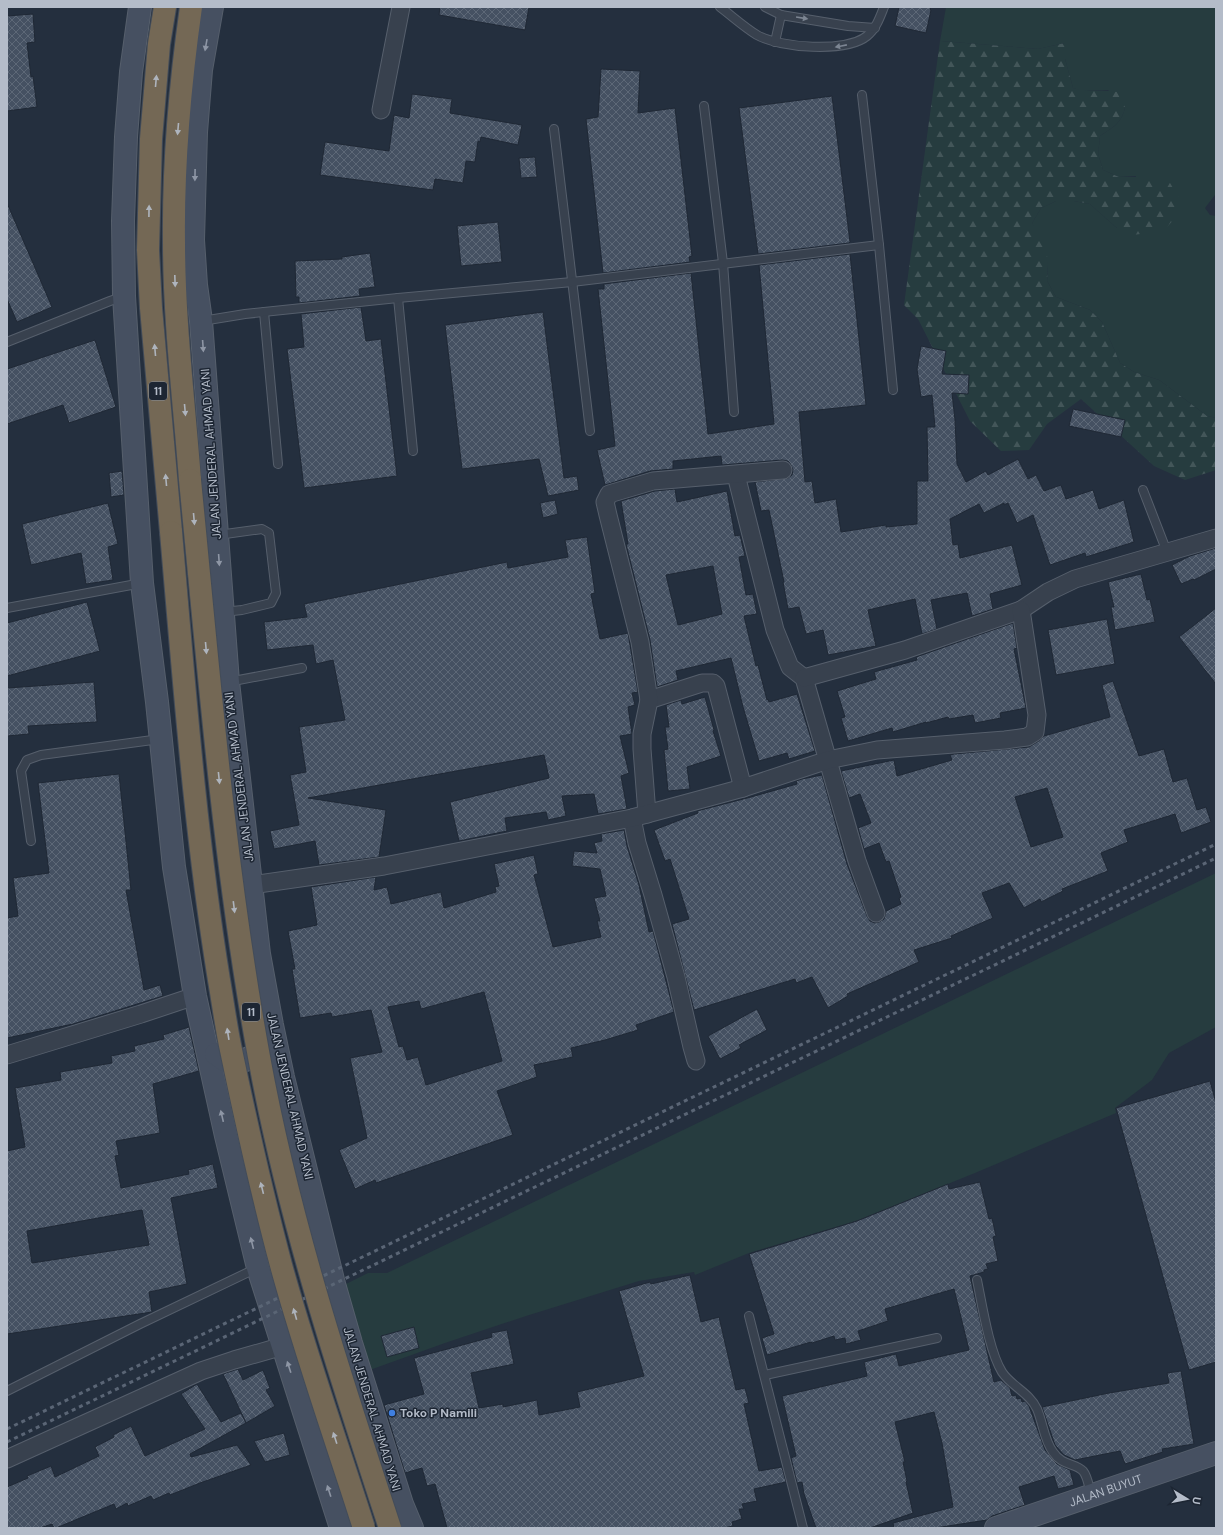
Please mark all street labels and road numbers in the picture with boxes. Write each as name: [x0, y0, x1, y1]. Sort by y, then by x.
street label: JALAN JENDERAL AHMAD YANI: [197, 368, 225, 540]
road number: 11: [149, 382, 167, 400]
street label: JALAN JENDERAL AHMAD YANI: [221, 691, 257, 863]
road number: 11: [242, 1003, 260, 1021]
street label: JALAN JENDERAL AHMAD YANI: [263, 1011, 317, 1181]
street label: JALAN JENDERAL AHMAD YANI: [339, 1325, 405, 1493]
street label: JALAN BUYUT: [1067, 1471, 1145, 1510]

